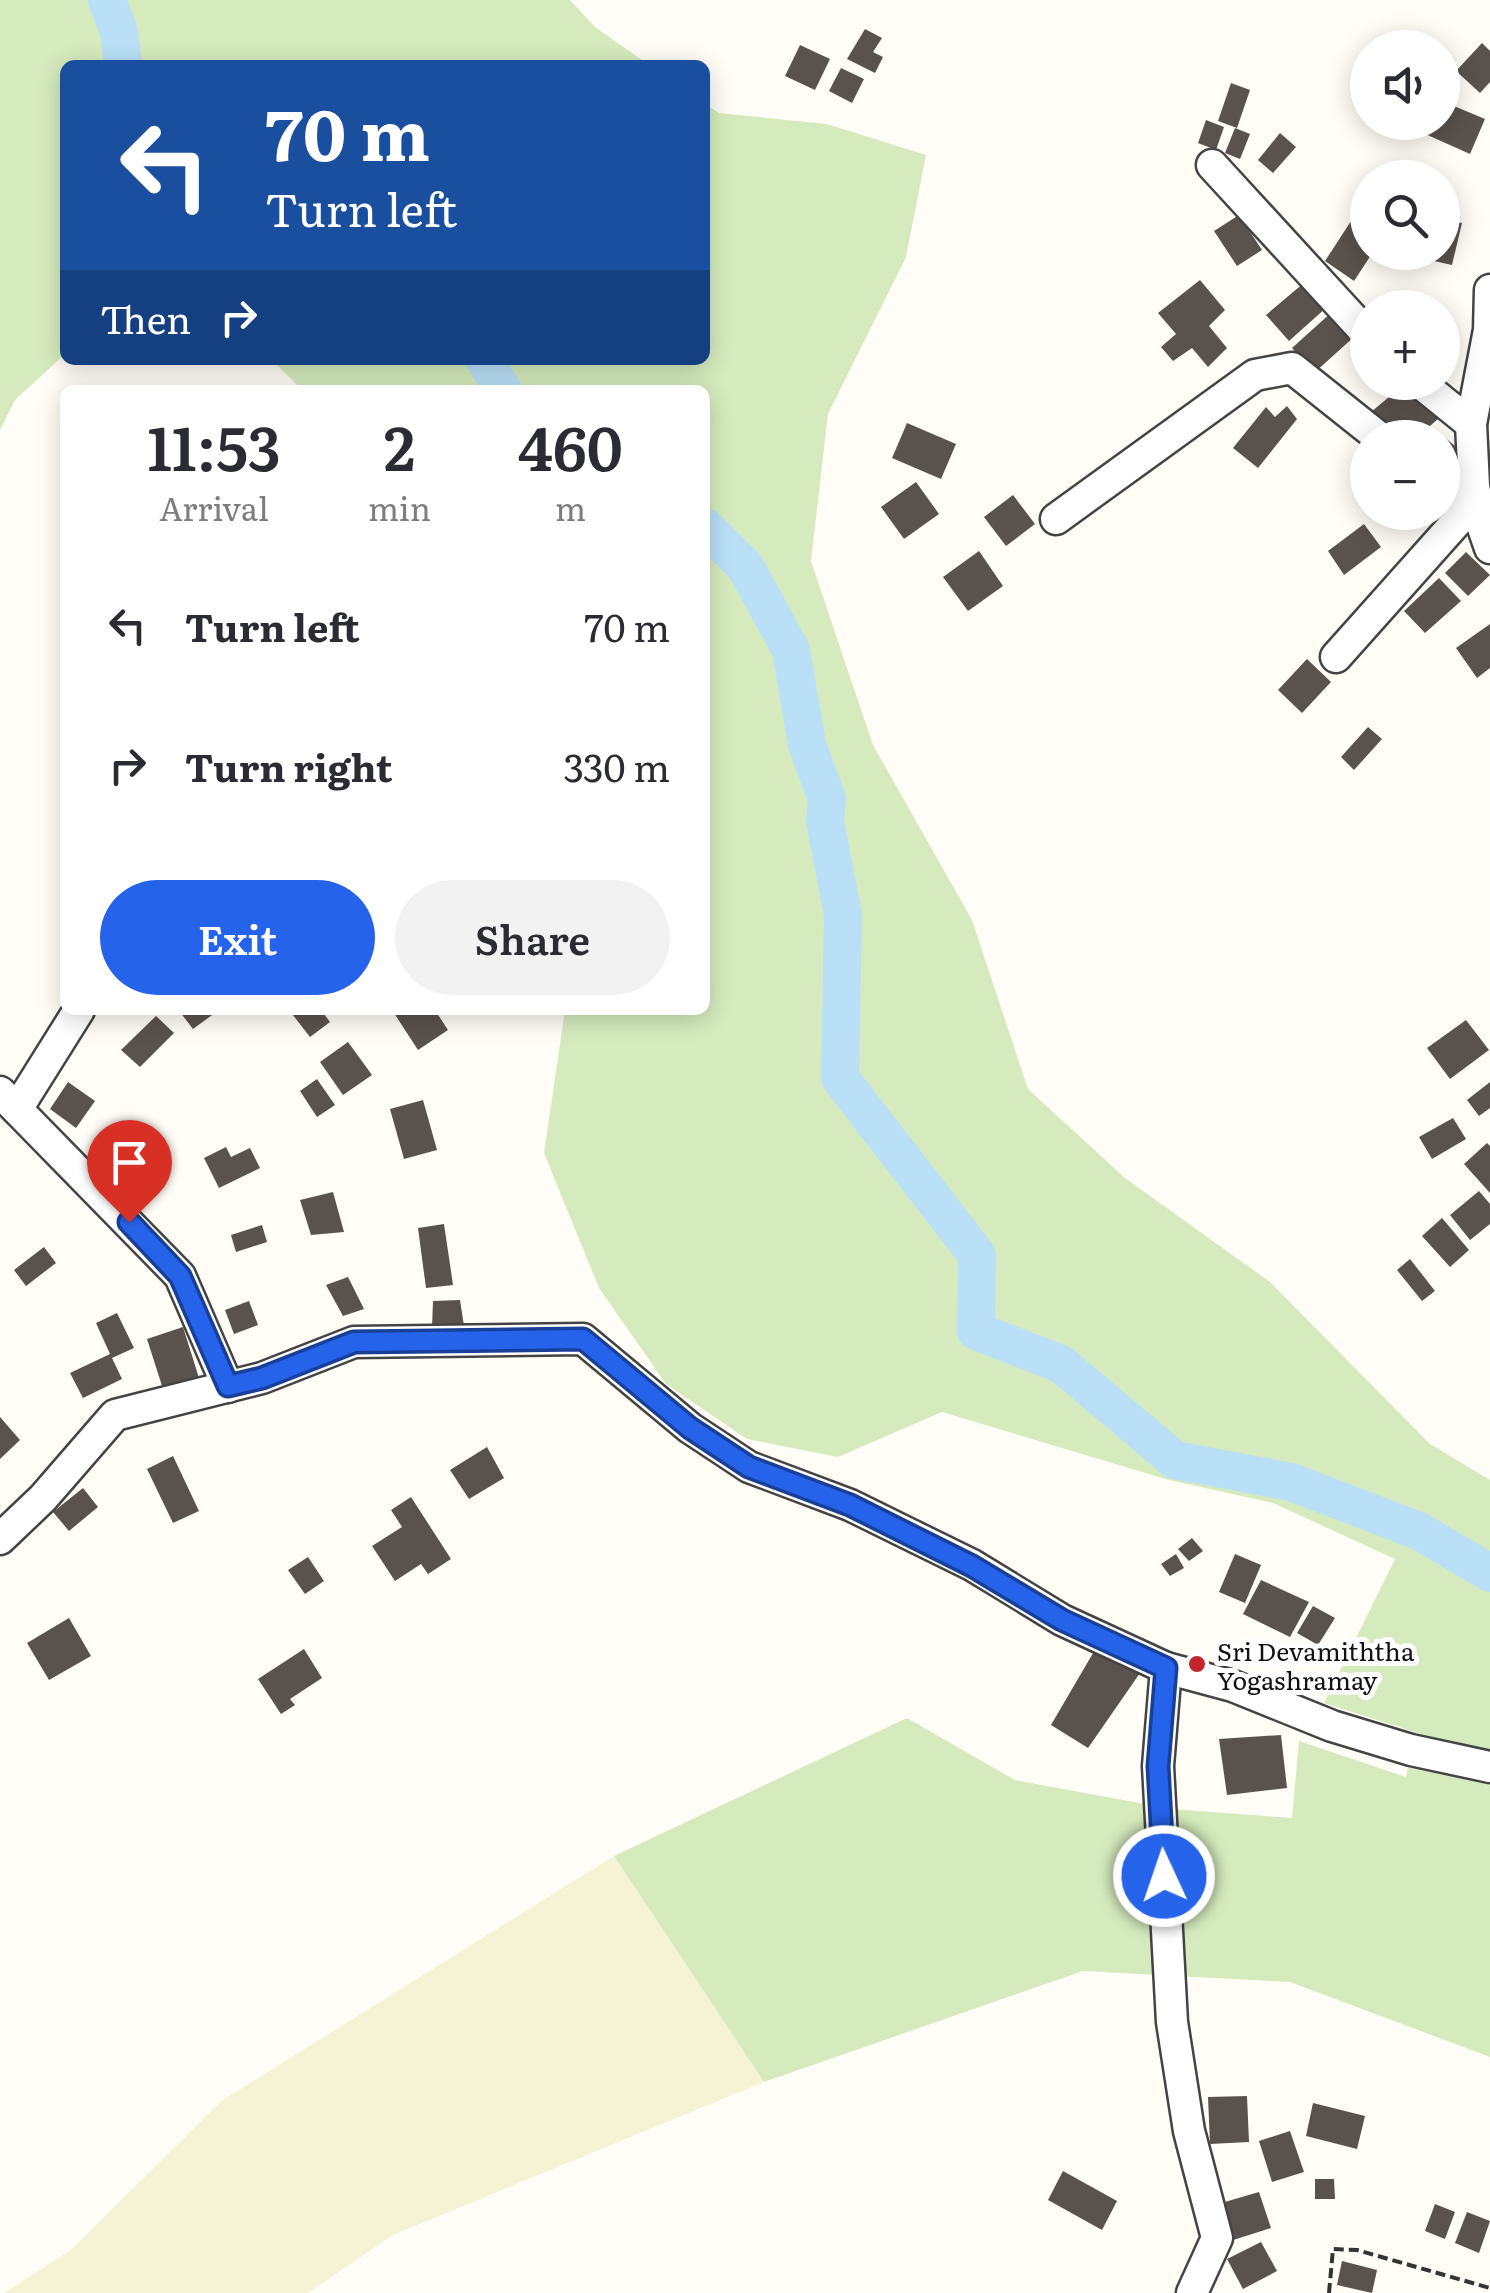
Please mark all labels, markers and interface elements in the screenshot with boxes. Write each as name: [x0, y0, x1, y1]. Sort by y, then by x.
map controls: [1350, 30, 1460, 530]
button: sound: [1350, 30, 1460, 140]
text: 70 m: [265, 79, 430, 183]
icon: left: [100, 100, 230, 230]
button: search: [1350, 160, 1460, 270]
text: Turn left: [265, 174, 457, 241]
text: Then: [100, 289, 191, 346]
icon: right: [211, 290, 266, 345]
button: +: [1350, 290, 1460, 400]
text: 11:53: [147, 400, 281, 489]
text: 2: [384, 400, 415, 489]
text: 460: [518, 400, 623, 489]
button: −: [1350, 420, 1460, 530]
text: Arrival: [159, 483, 269, 531]
text: min: [368, 483, 431, 531]
text: m: [555, 483, 586, 531]
text: Turn left: [185, 597, 360, 654]
text: 70 m: [584, 597, 670, 654]
icon: left: [100, 598, 155, 653]
text: Turn right: [185, 737, 392, 794]
text: 330 m: [564, 737, 670, 794]
icon: right: [100, 738, 155, 793]
button: Exit: [100, 880, 375, 995]
button: Share: [395, 880, 670, 995]
pin: [87, 1120, 172, 1223]
icon: arrive: [102, 1135, 157, 1190]
place label: Sri Devamiththa Yogashramay: [1217, 1632, 1415, 1698]
marker: Sri Devamiththa Yogashramay: [1186, 1653, 1208, 1675]
position arrow: [1112, 1824, 1216, 1928]

